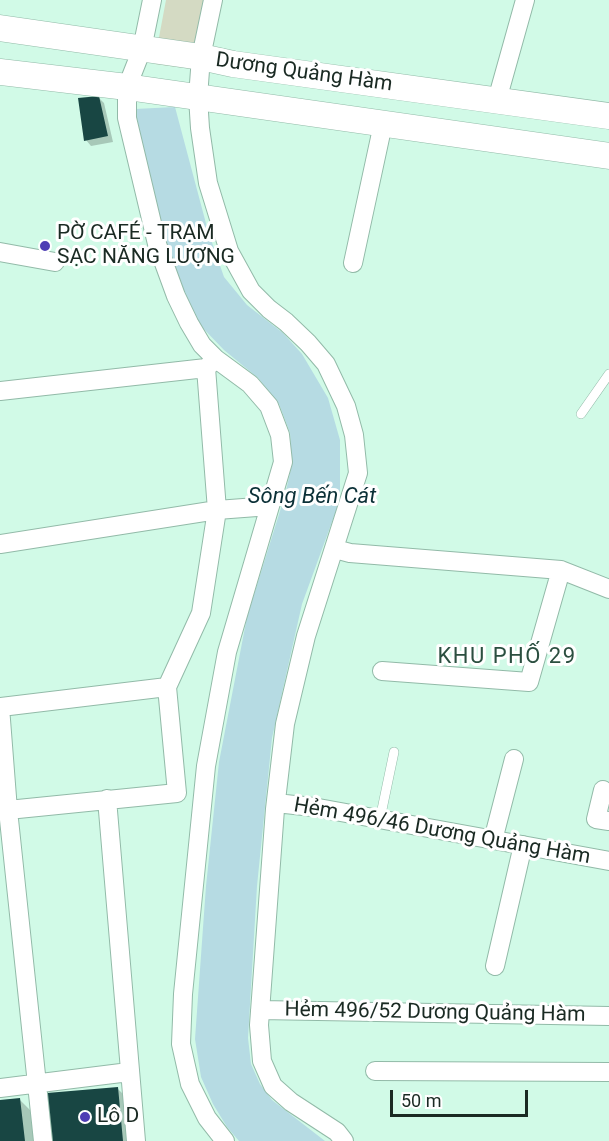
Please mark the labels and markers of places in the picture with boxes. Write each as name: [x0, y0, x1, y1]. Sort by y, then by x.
place label: PỜ CAFÉ - TRẠM SẠC NĂNG LƯỢNG: [57, 221, 235, 271]
marker: PỜ CAFÉ - TRẠM SẠC NĂNG LƯỢNG: [38, 239, 52, 253]
place label: Lô D: [97, 1104, 139, 1130]
marker: Lô D: [78, 1110, 92, 1124]

